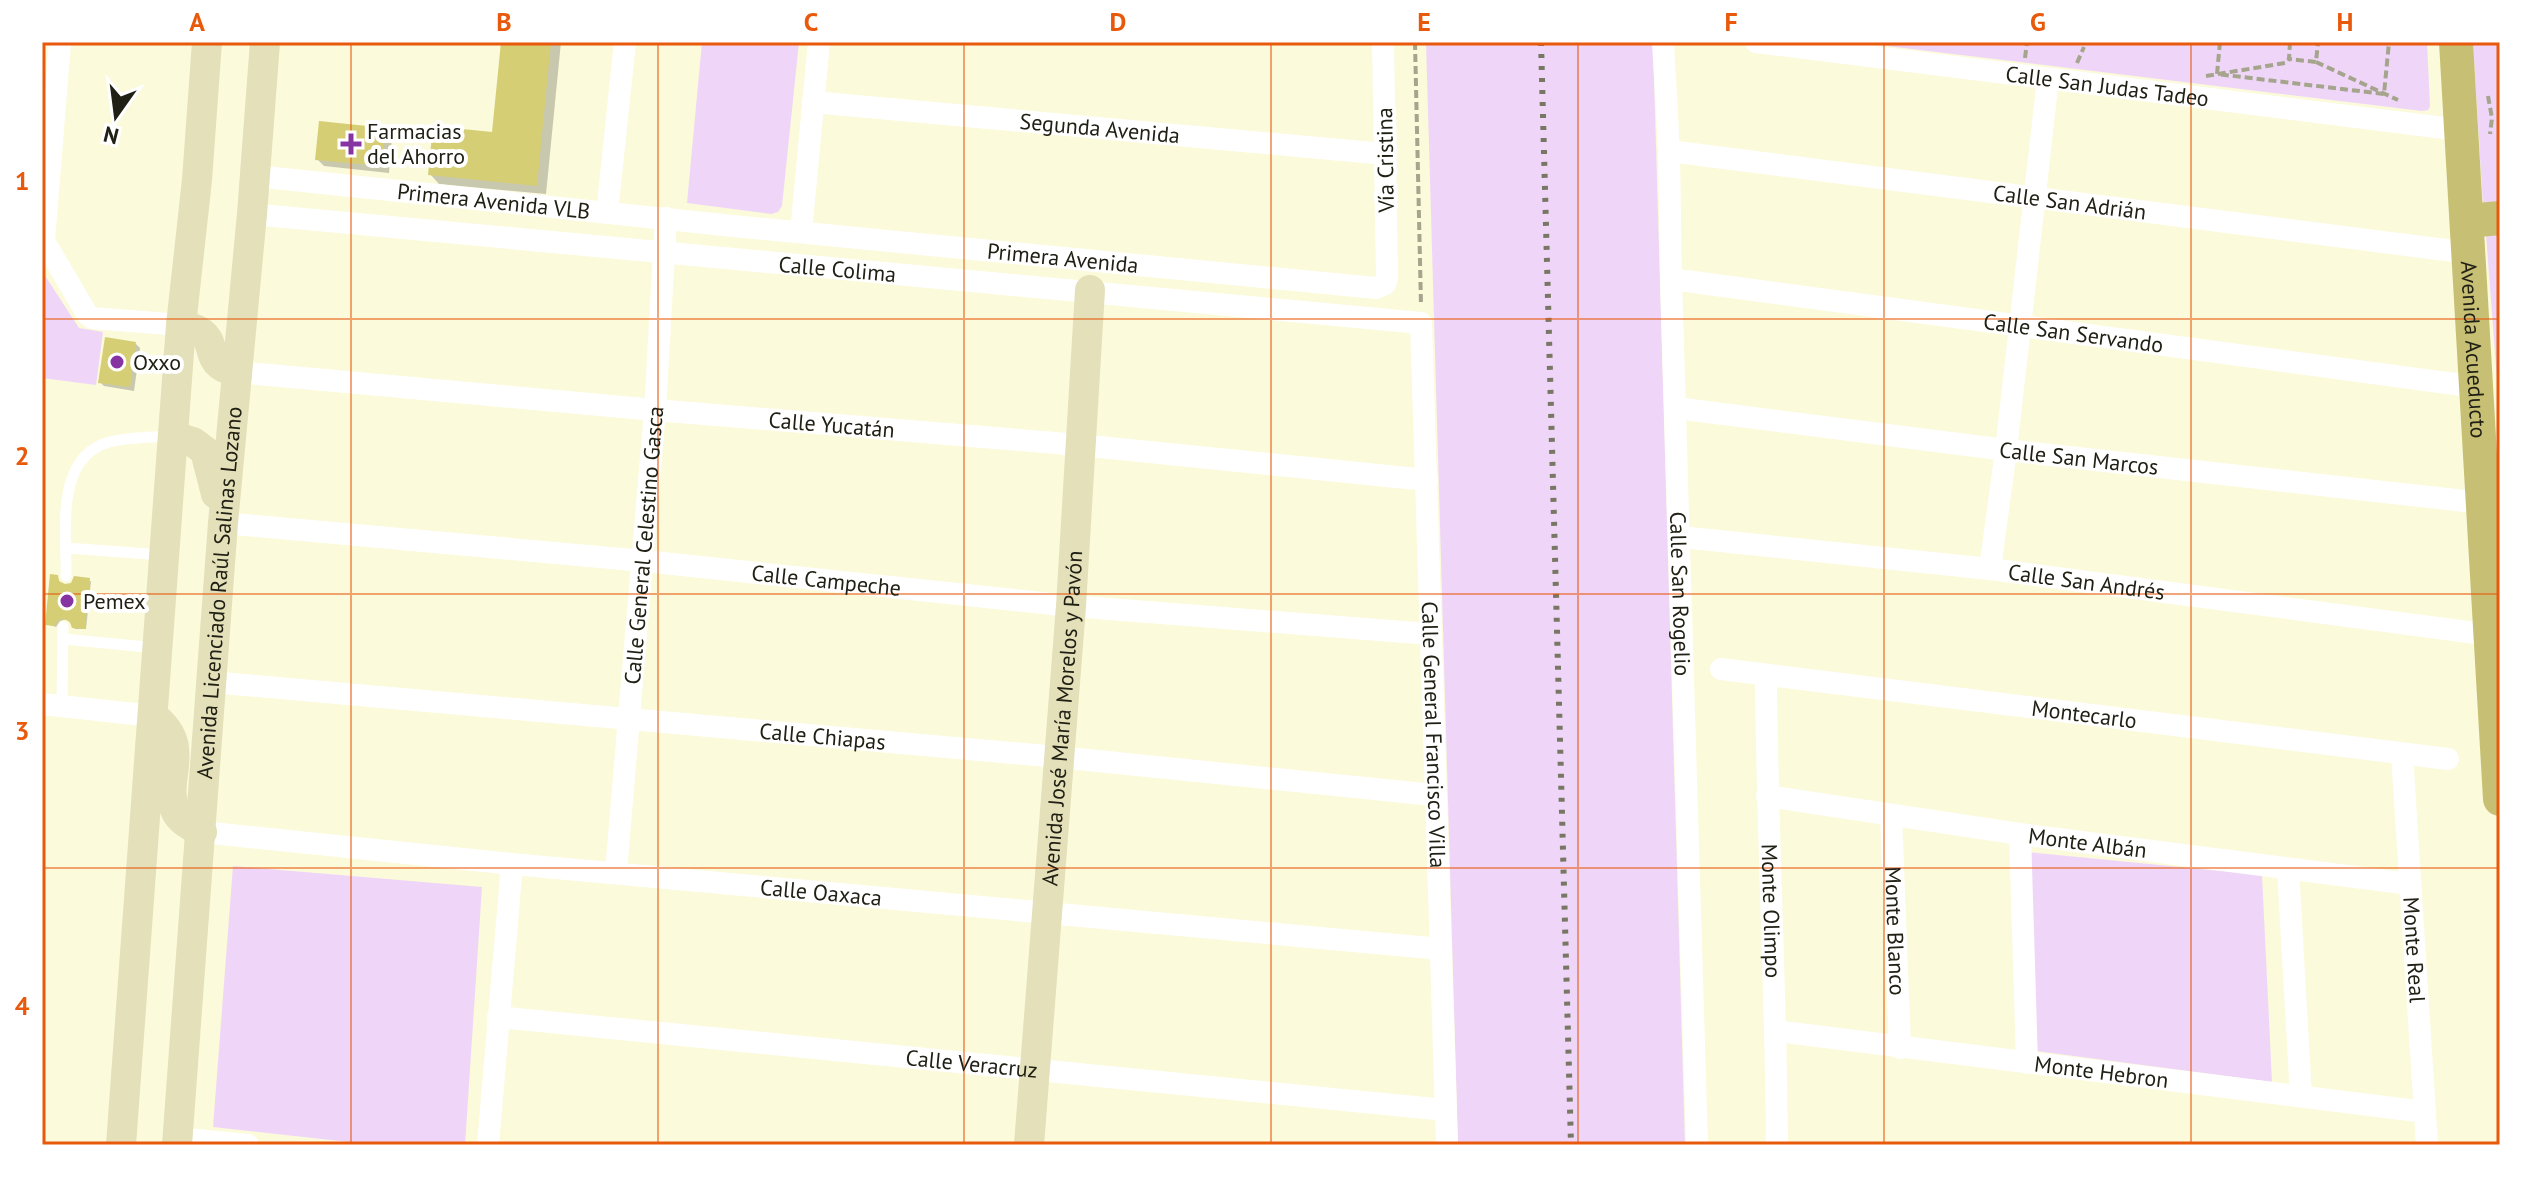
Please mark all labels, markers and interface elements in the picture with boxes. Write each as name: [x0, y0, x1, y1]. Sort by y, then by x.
text: A: [189, 5, 205, 38]
text: B: [496, 5, 512, 38]
text: C: [804, 5, 818, 38]
text: D: [1110, 5, 1126, 38]
text: E: [1417, 5, 1431, 38]
text: F: [1724, 5, 1738, 38]
text: G: [2030, 5, 2046, 38]
text: H: [2337, 5, 2353, 38]
street label: Calle San Judas Tadeo: [2004, 59, 2210, 112]
north arrow: [76, 76, 156, 156]
street label: Segunda Avenida: [1019, 107, 1181, 149]
street label: Vía Cristina: [1370, 107, 1400, 214]
place label: Farmacias del Ahorro: [367, 117, 465, 170]
text: N: [101, 120, 122, 151]
marker: Farmacias del Ahorro: [342, 135, 360, 153]
text: 1: [15, 164, 29, 197]
street label: Primera Avenida VLB: [396, 177, 592, 225]
street label: Calle San Adrián: [1992, 178, 2148, 226]
street label: Primera Avenida: [986, 237, 1140, 279]
street label: Calle Colima: [778, 250, 897, 288]
street label: Avenida Acueducto: [2455, 260, 2493, 439]
street label: Calle San Servando: [1982, 307, 2165, 359]
place label: Oxxo: [133, 348, 181, 376]
marker: Oxxo: [108, 353, 126, 371]
street label: Avenida Licenciado Raúl Salinas Lozano: [190, 405, 248, 780]
street label: Calle General Celestino Gasca: [618, 405, 669, 685]
street label: Calle Yucatán: [768, 405, 896, 444]
street label: Calle San Marcos: [1998, 435, 2160, 481]
text: 2: [15, 439, 29, 472]
street label: Calle San Rogelio: [1664, 511, 1697, 676]
street label: Avenida José María Morelos y Pavón: [1035, 550, 1088, 887]
street label: Calle Campeche: [750, 558, 902, 602]
street label: Calle San Andrés: [2007, 558, 2166, 606]
place label: Pemex: [83, 587, 146, 615]
marker: Pemex: [58, 592, 76, 610]
street label: Calle General Francisco Villa: [1416, 601, 1452, 869]
street label: Montecarlo: [2030, 694, 2139, 734]
text: 3: [15, 714, 29, 747]
street label: Calle Chiapas: [758, 717, 887, 756]
street label: Monte Albán: [2027, 821, 2148, 864]
street label: Monte Olimpo: [1755, 843, 1788, 979]
street label: Monte Blanco: [1879, 866, 1912, 996]
street label: Calle Oaxaca: [759, 873, 883, 912]
street label: Monte Real: [2397, 896, 2432, 1004]
text: 4: [15, 989, 30, 1022]
street label: Calle Veracruz: [904, 1043, 1039, 1084]
street label: Monte Hebron: [2033, 1049, 2170, 1094]

